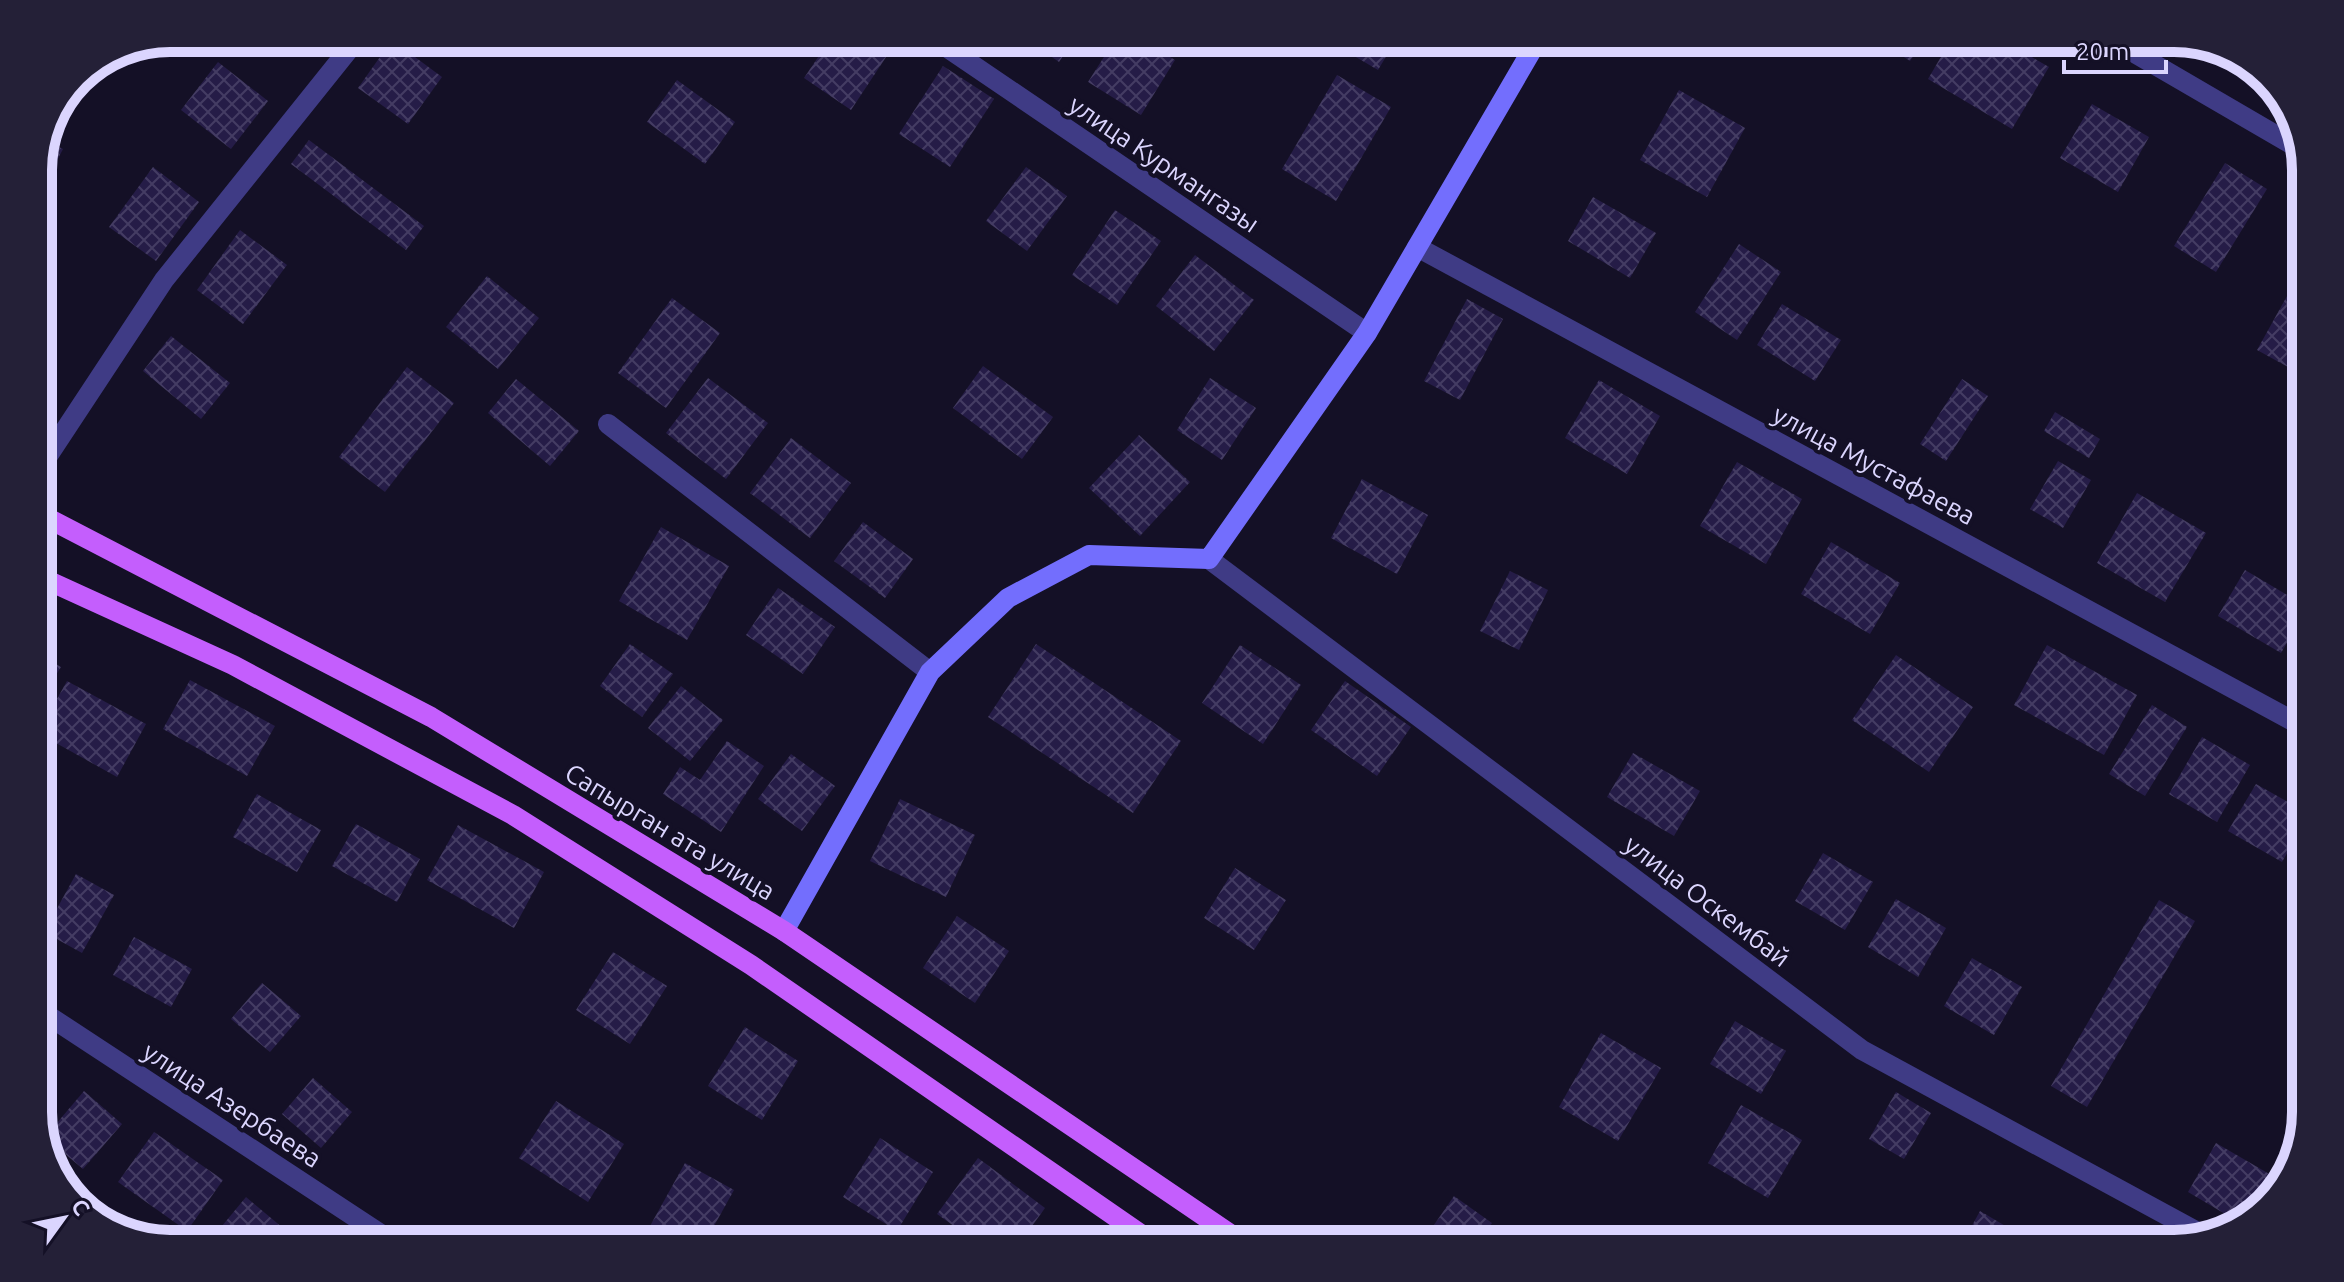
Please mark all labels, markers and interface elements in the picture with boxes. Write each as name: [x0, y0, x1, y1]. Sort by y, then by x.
scale bar: [2064, 24, 2166, 74]
text: 20 m: [2076, 38, 2129, 65]
street label: улица Курмангазы: [1064, 89, 1265, 238]
street label: улица Мустафаева: [1768, 399, 1980, 530]
street label: Сапырган ата улица: [560, 758, 780, 906]
street label: улица Оскембай: [1619, 829, 1796, 972]
street label: улица Азербаева: [138, 1036, 327, 1173]
north arrow: [24, 1178, 104, 1258]
text: С: [67, 1194, 96, 1220]

